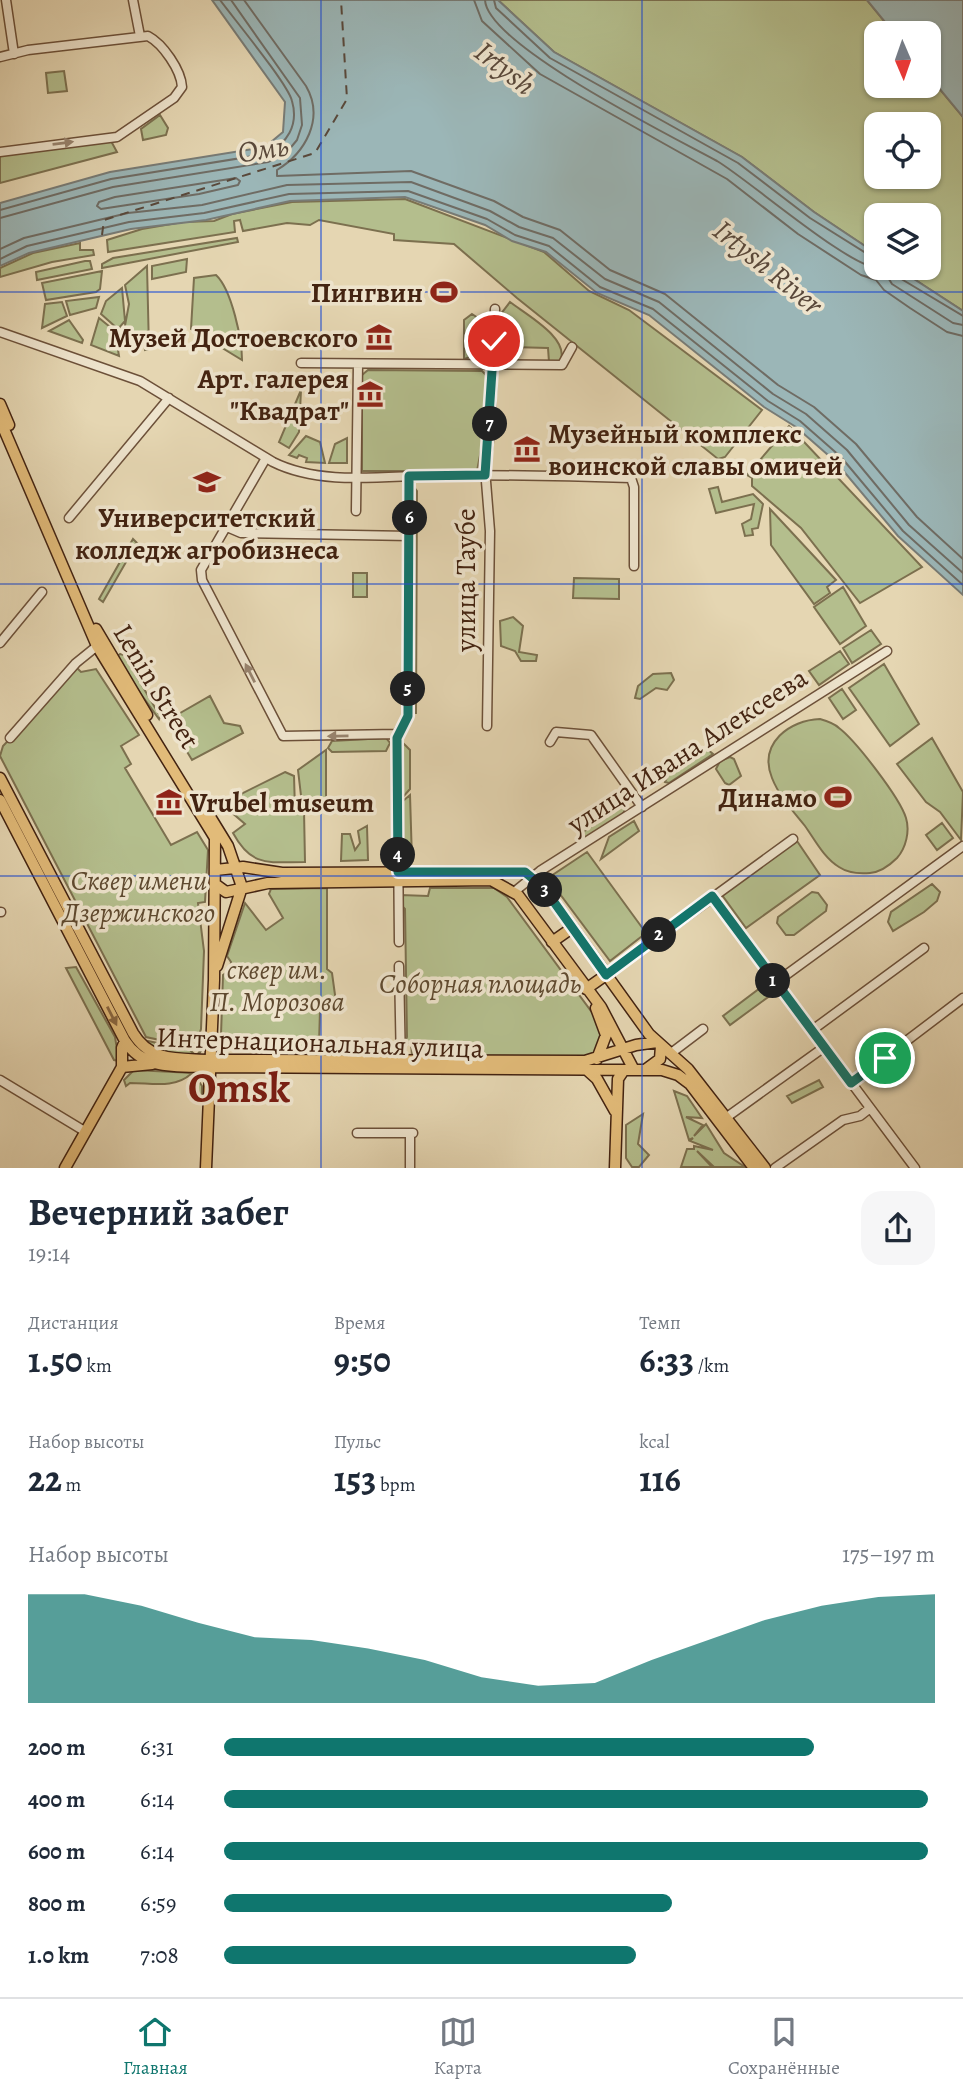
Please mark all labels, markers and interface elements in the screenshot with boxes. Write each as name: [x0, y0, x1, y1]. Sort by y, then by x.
north arrow: [864, 21, 942, 98]
map controls: [864, 21, 941, 280]
water label: Irtysh: [466, 32, 544, 104]
button: locate: [864, 112, 941, 189]
water label: Омь: [235, 126, 291, 172]
one-way arrow: [52, 138, 74, 149]
button: layers: [864, 203, 941, 280]
water label: Irtysh River: [705, 210, 833, 325]
place label: Пингвин: [311, 274, 423, 312]
sports icon: Пингвин: [429, 277, 459, 307]
pin: [464, 311, 524, 371]
place label: Музей Достоевского: [109, 319, 358, 357]
museum icon: Музей Достоевского: [364, 322, 394, 352]
icon: check: [475, 322, 513, 360]
place label: Арт. галерея "Квадрат": [197, 360, 349, 430]
museum icon: Арт. галерея "Квадрат": [355, 379, 385, 409]
pin: 7: [472, 406, 508, 442]
text: 7: [485, 410, 494, 436]
place label: Музейный комплекс воинской славы омичей: [548, 415, 843, 485]
museum icon: Музейный комплекс воинской славы омичей: [512, 434, 542, 464]
school or university icon: Университетский колледж агробизнеса: [192, 467, 222, 497]
place label: Университетский колледж агробизнеса: [75, 499, 340, 569]
pin: 6: [392, 500, 428, 536]
text: 6: [405, 504, 414, 530]
street label: улица Таубе: [447, 508, 485, 653]
street label: Lenin Street: [104, 617, 208, 756]
street label: улица Ивана Алексеева: [559, 659, 815, 843]
one-way arrow: [244, 663, 255, 683]
pin: 5: [390, 672, 426, 706]
text: 5: [403, 675, 412, 701]
one-way arrow: [327, 730, 349, 741]
place label: Динамо: [718, 779, 817, 817]
sports icon: Динамо: [823, 782, 853, 812]
place label: Vrubel museum: [189, 784, 374, 822]
museum icon: Vrubel museum: [154, 787, 184, 817]
pin: 4: [380, 838, 416, 872]
text: 4: [393, 841, 402, 867]
park label: Сквер имени Дзержинского: [61, 862, 215, 932]
pin: 3: [528, 872, 562, 908]
text: 3: [540, 876, 549, 902]
pin: 2: [642, 918, 676, 953]
text: 2: [654, 921, 663, 947]
park label: сквер им. П. Морозова: [209, 951, 345, 1021]
pin: 1: [756, 964, 790, 998]
park label: Соборная площадь: [379, 965, 581, 1003]
text: 1: [769, 967, 776, 993]
one-way arrow: [107, 1006, 118, 1026]
street label: Интернациональная улица: [156, 1018, 484, 1068]
pin: [855, 1028, 915, 1088]
icon: arrive: [866, 1039, 904, 1077]
district label: Omsk: [188, 1059, 290, 1116]
text: Вечерний забег: [28, 1186, 289, 1238]
button: share: [861, 1191, 935, 1265]
text: 19:14: [28, 1238, 70, 1269]
text: Дистанция: [28, 1310, 119, 1336]
text: Время: [334, 1310, 385, 1336]
text: Темп: [639, 1310, 681, 1336]
text: 1.50: [28, 1336, 83, 1384]
text: 9:50: [334, 1336, 391, 1384]
text: 6:33: [639, 1336, 694, 1384]
text: km: [83, 1353, 112, 1379]
text: /km: [694, 1353, 729, 1379]
text: Набор высоты: [28, 1429, 144, 1455]
text: Пульс: [334, 1429, 381, 1455]
text: kcal: [639, 1429, 670, 1455]
text: 22: [28, 1455, 62, 1503]
text: 153: [334, 1455, 376, 1503]
text: 116: [639, 1455, 681, 1503]
text: m: [62, 1472, 81, 1498]
text: bpm: [376, 1472, 415, 1498]
text: Набор высоты: [28, 1539, 169, 1570]
text: 175–197 m: [842, 1539, 935, 1570]
text: 200 m: [28, 1732, 86, 1763]
text: 6:31: [140, 1732, 174, 1763]
text: 400 m: [28, 1784, 85, 1815]
text: 6:14: [140, 1784, 174, 1815]
text: 600 m: [28, 1836, 85, 1867]
text: 6:14: [140, 1836, 174, 1867]
text: 800 m: [28, 1888, 85, 1919]
text: 6:59: [140, 1888, 176, 1919]
text: 1.0 km: [28, 1940, 89, 1971]
text: 7:08: [140, 1940, 179, 1971]
tab: Главная: [123, 2013, 188, 2081]
tab: Карта: [434, 2013, 482, 2081]
tab: Сохранённые: [728, 2013, 840, 2081]

